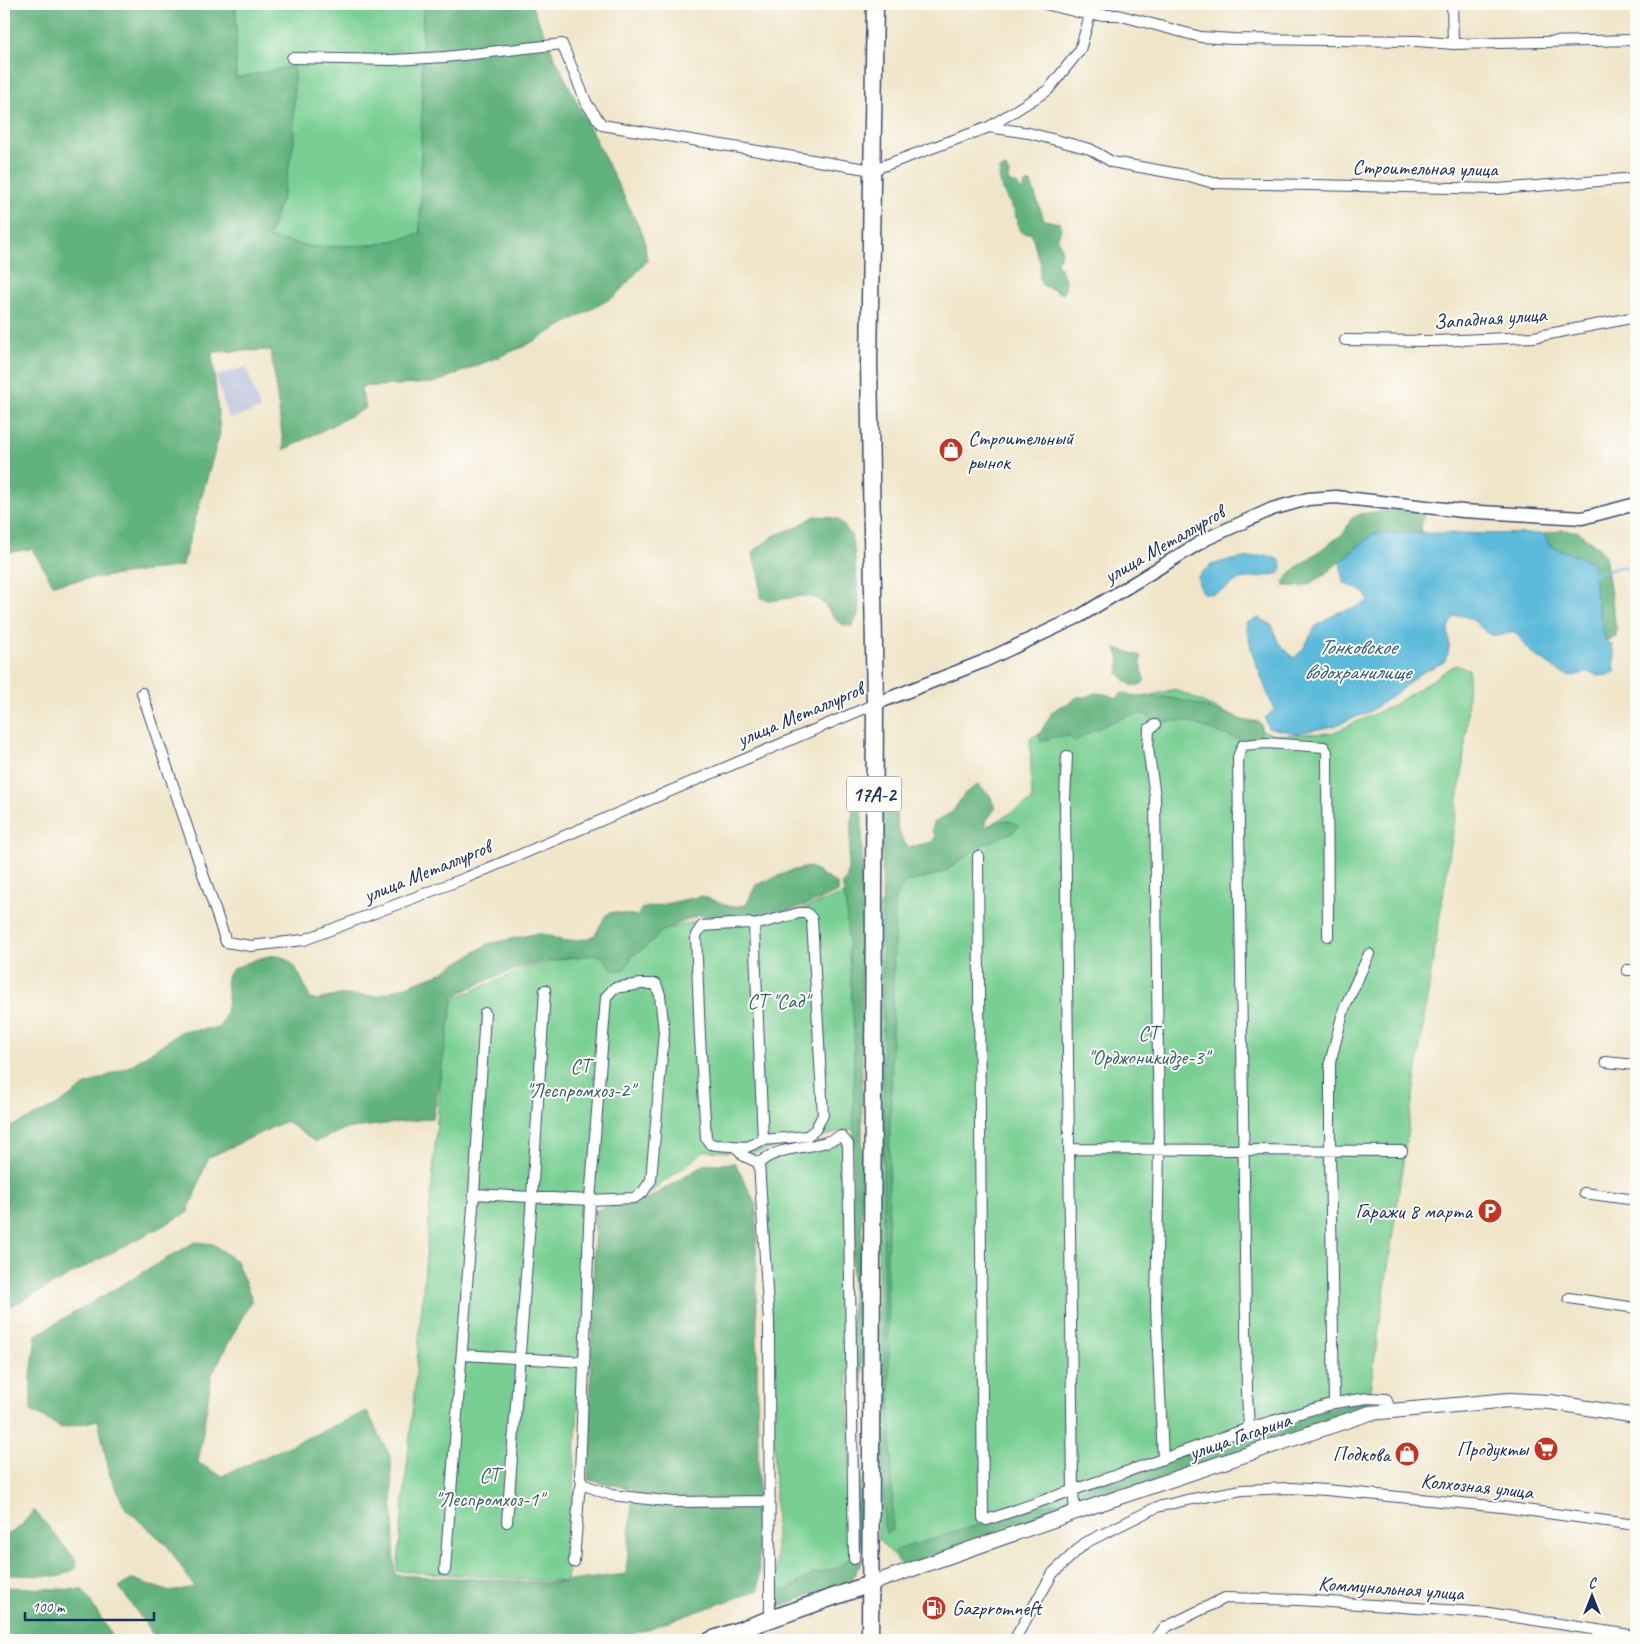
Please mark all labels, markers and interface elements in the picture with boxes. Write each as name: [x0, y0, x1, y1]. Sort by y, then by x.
street label: Строительная улица: [1352, 154, 1499, 182]
street label: Западная улица: [1433, 301, 1549, 335]
place label: Строительный рынок: [968, 425, 1075, 475]
shop icon: Строительный рынок: [938, 437, 964, 463]
street label: улица Металлургов: [1097, 497, 1232, 590]
water label: Тонковское водохранилище: [1304, 633, 1413, 686]
street label: улица Металлургов: [731, 674, 871, 753]
road number: 17А-2: [846, 776, 902, 812]
street label: улица Металлургов: [358, 832, 498, 909]
park label: СТ "Сад": [747, 988, 813, 1014]
park label: СТ "Орджоникидзе-3": [1088, 1020, 1212, 1071]
park label: СТ "Леспромхоз-2": [526, 1053, 638, 1103]
place label: Гаражи 8 марта: [1355, 1198, 1474, 1224]
parking icon: Гаражи 8 марта: [1477, 1198, 1503, 1224]
street label: улица Гагарина: [1184, 1406, 1296, 1466]
place label: Продукты: [1457, 1436, 1530, 1462]
supermarket icon: Продукты: [1533, 1436, 1559, 1462]
place label: Подкова: [1333, 1441, 1392, 1467]
shop icon: Подкова: [1394, 1441, 1420, 1467]
park label: СТ "Леспромхоз-1": [435, 1462, 547, 1512]
street label: Колхозная улица: [1420, 1467, 1536, 1505]
street label: Коммунальная улица: [1317, 1570, 1466, 1606]
north arrow: [1568, 1572, 1618, 1622]
text: С: [1589, 1575, 1598, 1592]
scale bar: [25, 1589, 154, 1621]
fuel station icon: Gazpromneft: [921, 1595, 947, 1621]
place label: Gazpromneft: [952, 1595, 1043, 1621]
text: 100 m: [32, 1598, 66, 1617]

